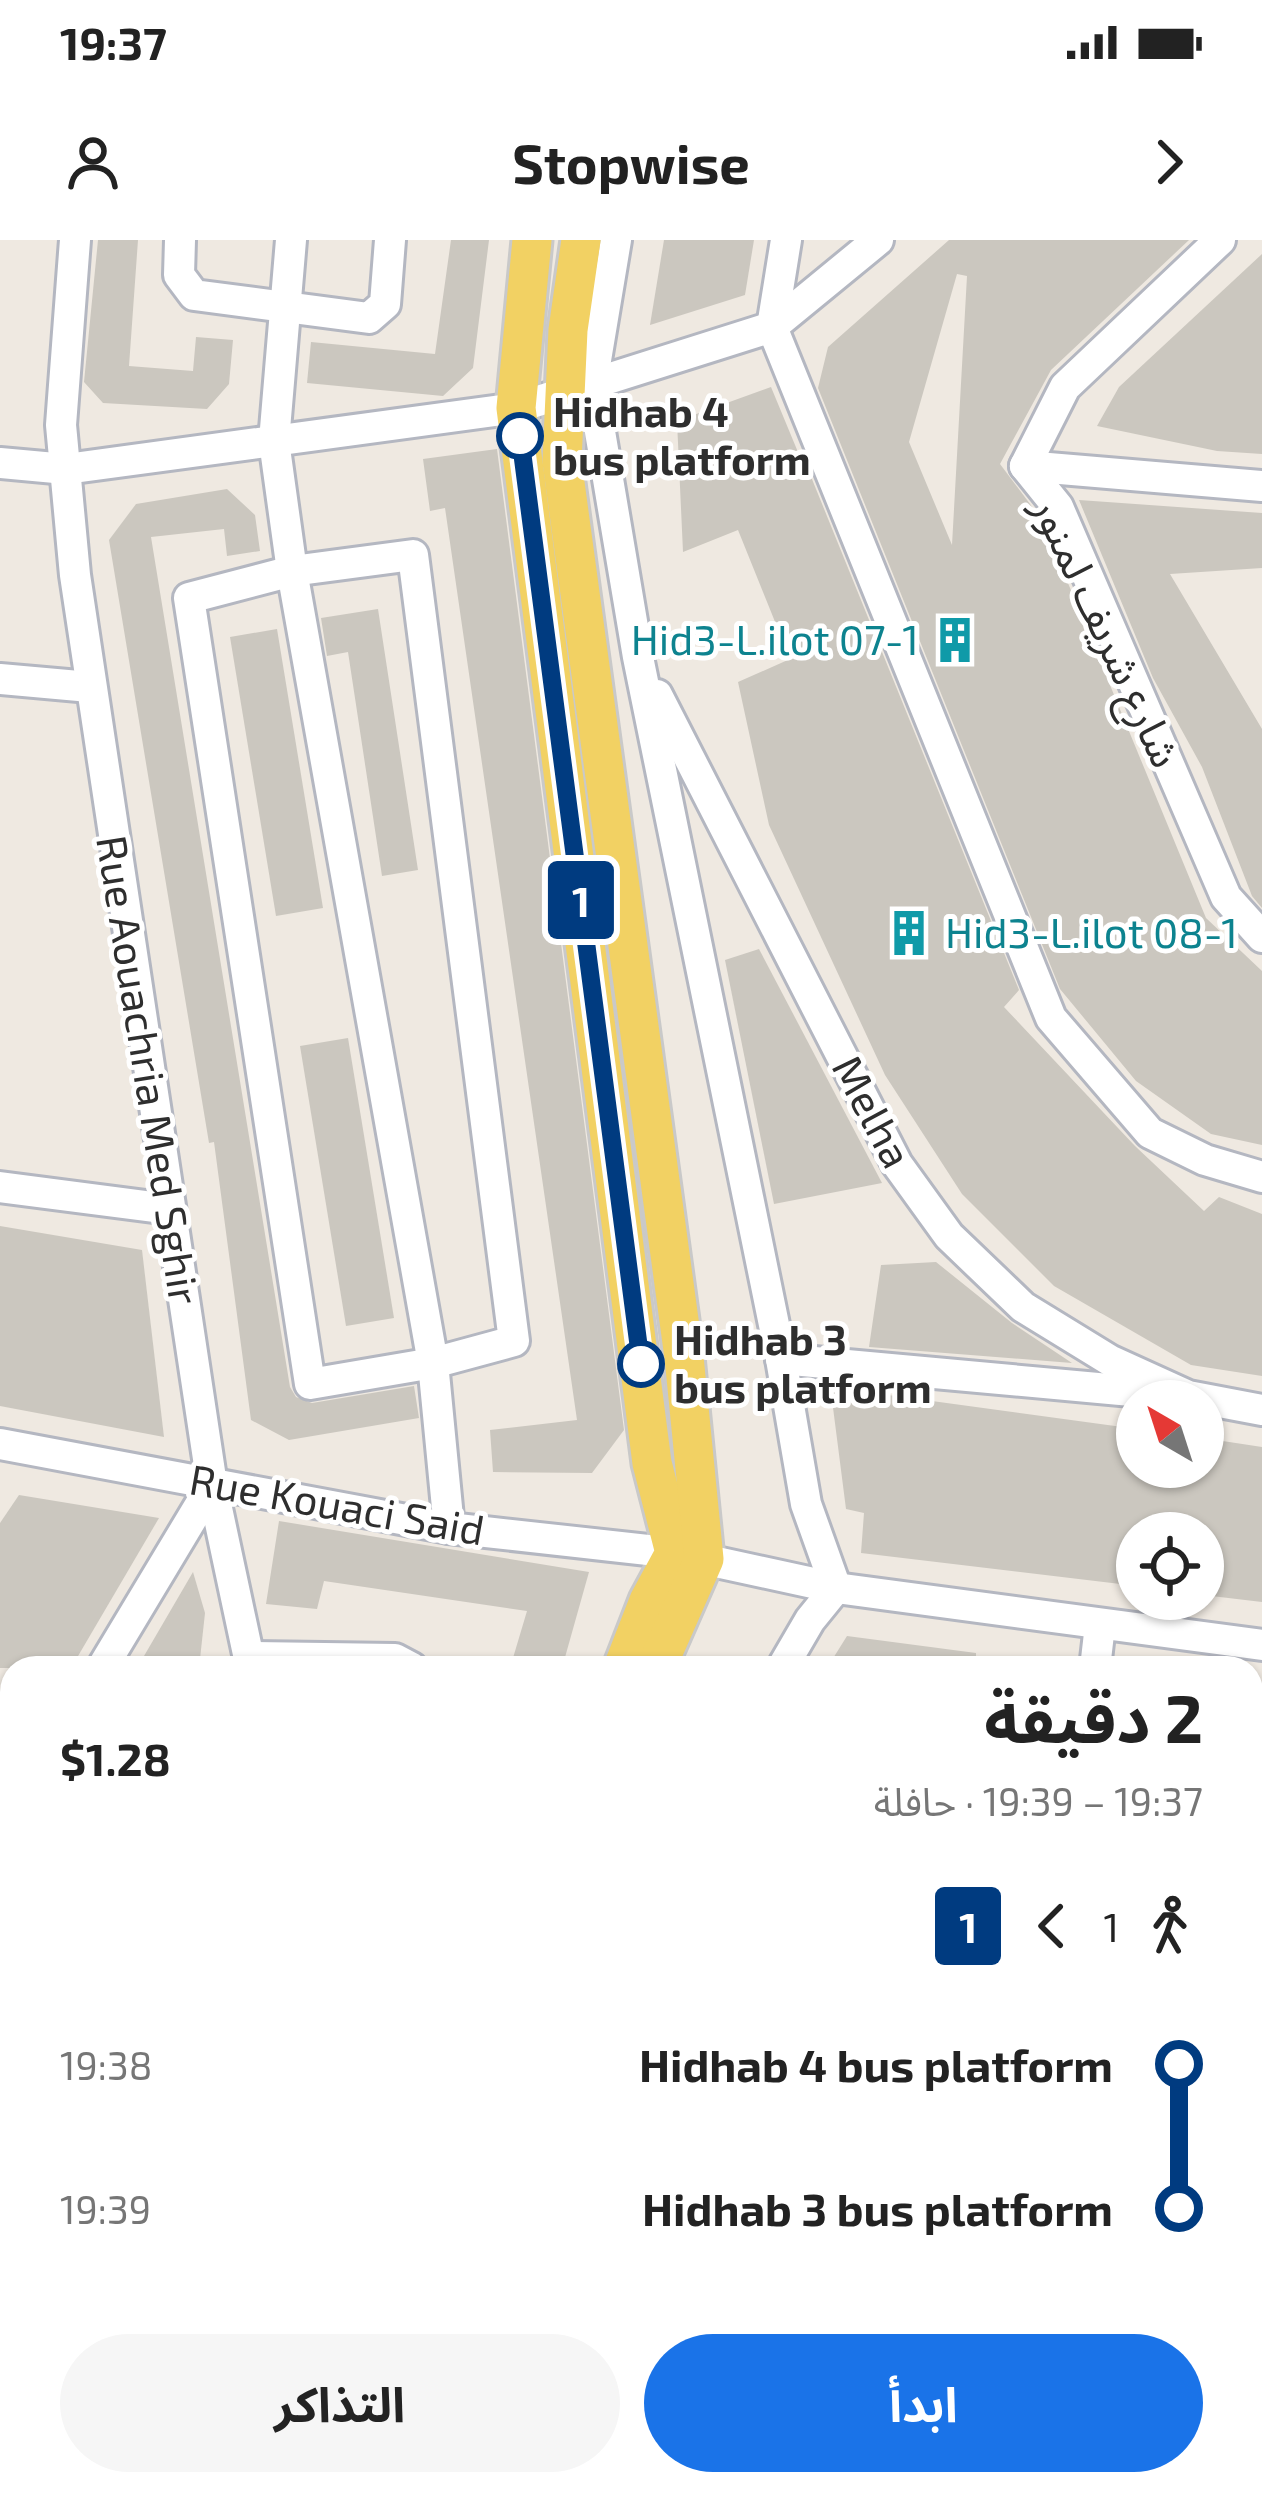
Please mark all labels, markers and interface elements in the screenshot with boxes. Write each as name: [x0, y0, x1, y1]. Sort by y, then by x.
text: 19:37: [60, 15, 167, 69]
icon: person: [60, 129, 126, 195]
icon: forward: [1136, 129, 1202, 195]
text: Stopwise: [512, 130, 750, 195]
place label: Hidhab 4 bus platform: [553, 385, 811, 483]
marker: Hidhab 4 bus platform: [498, 414, 542, 458]
street label: شارع شريف لمنور: [1015, 486, 1193, 778]
place label: Hid3-L.ilot 07-1: [631, 613, 919, 663]
building icon: Hid3-L.ilot 07-1: [930, 615, 980, 665]
street label: Rue Aouachria Med Sghir: [88, 832, 212, 1308]
line badge: 1: [542, 861, 620, 939]
text: 1: [572, 875, 590, 925]
place label: Hid3-L.ilot 08-1: [945, 906, 1238, 956]
building icon: Hid3-L.ilot 08-1: [884, 908, 934, 958]
street label: Melha: [824, 1047, 924, 1175]
place label: Hidhab 3 bus platform: [674, 1313, 932, 1411]
marker: Hidhab 3 bus platform: [619, 1342, 663, 1386]
north arrow: [1116, 1380, 1224, 1488]
map controls: [1116, 1380, 1224, 1620]
street label: Rue Kouaci Said: [186, 1453, 489, 1554]
button: locate: [1116, 1512, 1224, 1620]
text: 2 دقيقة: [984, 1677, 1203, 1756]
text: $1.28: [60, 1731, 171, 1785]
text: 19:37 – 19:39 · حافلة: [874, 1777, 1203, 1824]
icon: back: [1019, 1893, 1085, 1959]
icon: walk: [1137, 1893, 1203, 1959]
text: 1: [959, 1901, 977, 1951]
text: 1: [1103, 1903, 1119, 1950]
text: Hidhab 4 bus platform: [639, 2037, 1113, 2091]
text: 19:38: [60, 2041, 152, 2088]
text: Hidhab 3 bus platform: [642, 2181, 1113, 2235]
text: 19:39: [60, 2185, 151, 2232]
button: التذاكر: [60, 2334, 620, 2472]
button: ابدأ: [644, 2334, 1203, 2472]

